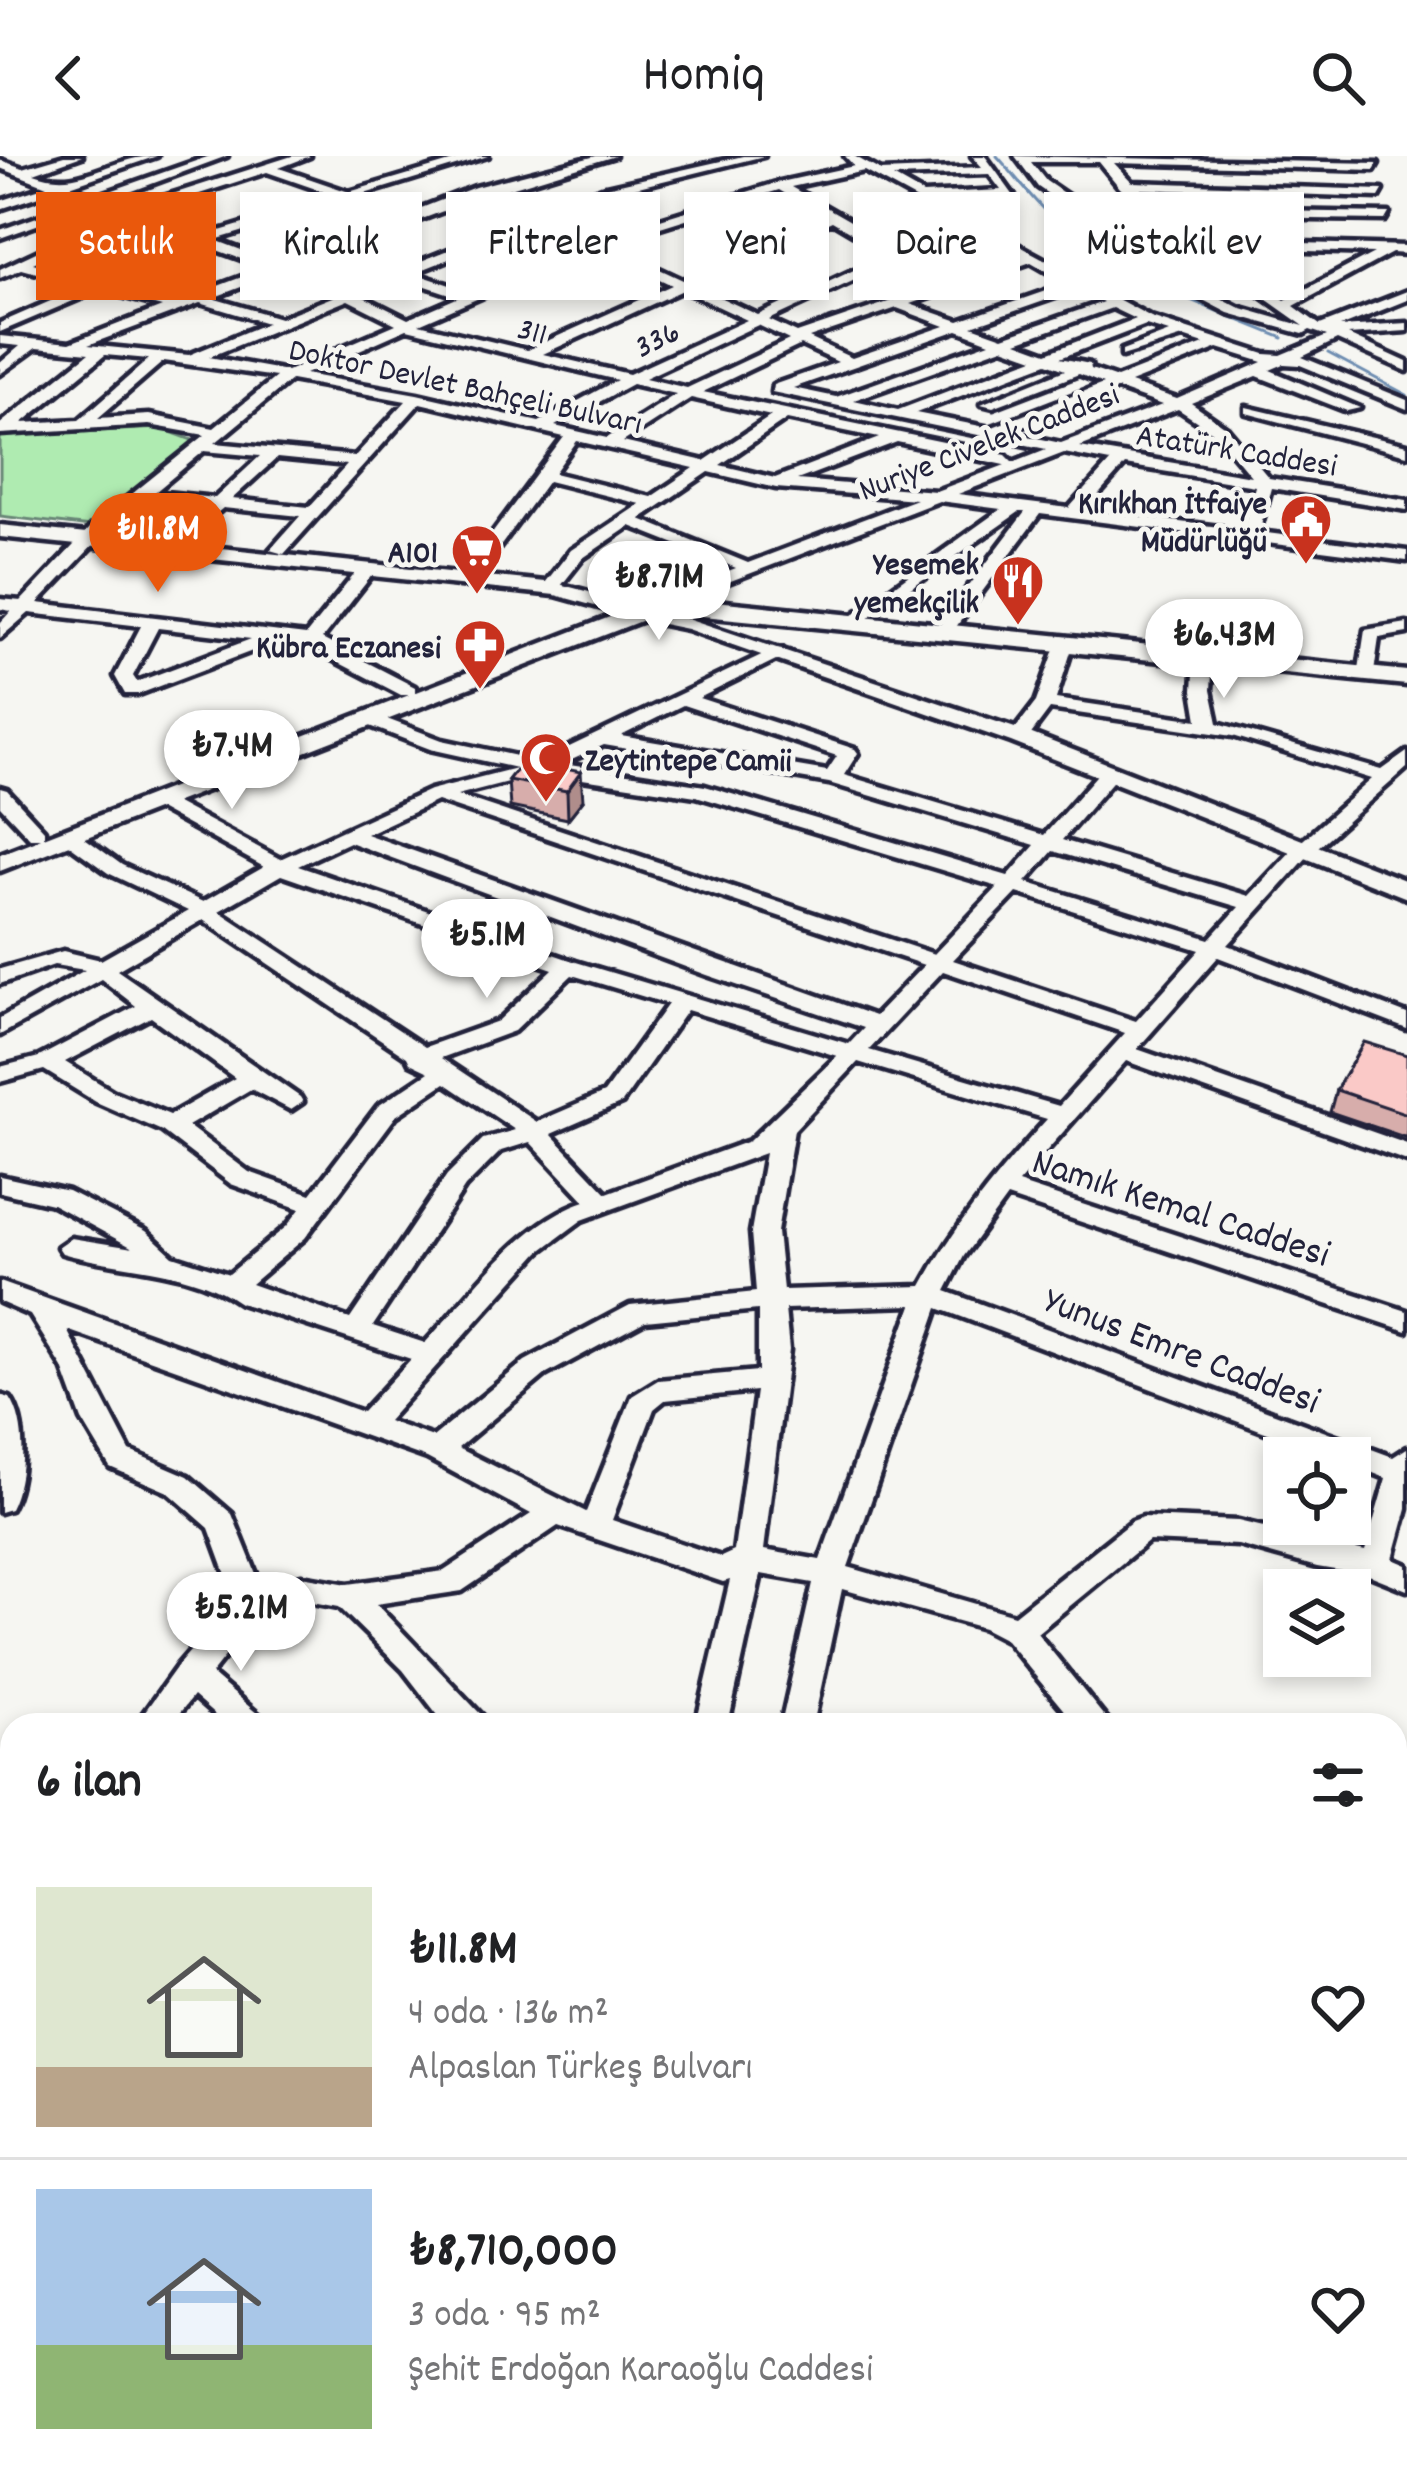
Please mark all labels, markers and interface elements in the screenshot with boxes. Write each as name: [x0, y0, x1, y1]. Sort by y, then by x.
text: Homiq: [642, 40, 765, 117]
icon: back: [36, 45, 102, 111]
icon: search: [1305, 45, 1371, 111]
chip: Satılık: [36, 192, 216, 300]
chip: Kiralık: [240, 192, 422, 300]
chip: Filtreler: [446, 192, 660, 300]
chip: Yeni: [684, 192, 829, 300]
chip: Daire: [853, 192, 1020, 300]
chip: Müstakil ev: [1044, 192, 1304, 300]
street label: 311: [512, 308, 551, 361]
street label: 336: [628, 311, 689, 373]
street label: Doktor Devlet Bahçeli Bulvarı: [284, 329, 646, 450]
street label: Nuriye Civelek Caddesi: [853, 374, 1127, 516]
street label: Atatürk Caddesi: [1132, 414, 1340, 492]
place label: Kırıkhan İtfaiye Müdürlüğü: [1078, 483, 1267, 568]
public building icon: Kırıkhan İtfaiye Müdürlüğü: [1278, 492, 1334, 566]
pin: ₺11.8M: [60, 493, 256, 595]
text: ₺11.8M: [116, 504, 200, 559]
supermarket icon: A101: [449, 522, 505, 596]
place label: A101: [388, 532, 438, 579]
pin: ₺8.71M: [561, 541, 757, 643]
place label: Yesemek yemekçilik: [854, 544, 979, 629]
text: ₺8.71M: [614, 552, 704, 607]
restaurant icon: Yesemek yemekçilik: [990, 553, 1046, 627]
pin: ₺6.43M: [1126, 599, 1322, 701]
text: ₺6.43M: [1172, 610, 1276, 665]
pharmacy icon: Kübra Eczanesi: [452, 617, 508, 691]
place label: Kübra Eczanesi: [256, 627, 441, 674]
pin: ₺7.4M: [148, 710, 316, 812]
text: ₺7.4M: [191, 721, 273, 776]
mosque icon: Zeytintepe Camii: [518, 730, 574, 804]
place label: Zeytintepe Camii: [585, 740, 791, 787]
pin: ₺5.1M: [403, 899, 571, 1001]
text: ₺5.1M: [448, 910, 526, 965]
street label: Namık Kemal Caddesi: [1024, 1137, 1336, 1285]
street label: Yunus Emre Caddesi: [1035, 1276, 1326, 1432]
map controls: [1263, 1437, 1371, 1677]
button: locate: [1263, 1437, 1371, 1545]
button: layers: [1263, 1569, 1371, 1677]
pin: ₺5.21M: [143, 1572, 339, 1674]
text: ₺5.21M: [194, 1583, 288, 1638]
text: 6 ilan: [36, 1749, 142, 1821]
icon: filters: [1305, 1752, 1371, 1818]
text: ₺11.8M: [408, 1916, 518, 1988]
icon: home: [132, 1935, 276, 2079]
icon: heart: [1305, 1974, 1371, 2040]
text: 4 oda · 136 m²: [408, 1988, 609, 2043]
text: Alpaslan Türkeş Bulvarı: [408, 2043, 752, 2098]
text: ₺8,710,000: [408, 2218, 618, 2290]
icon: home: [132, 2237, 276, 2381]
icon: heart: [1305, 2276, 1371, 2342]
text: 3 oda · 95 m²: [408, 2290, 601, 2345]
text: Şehit Erdoğan Karaoğlu Caddesi: [408, 2345, 873, 2400]

